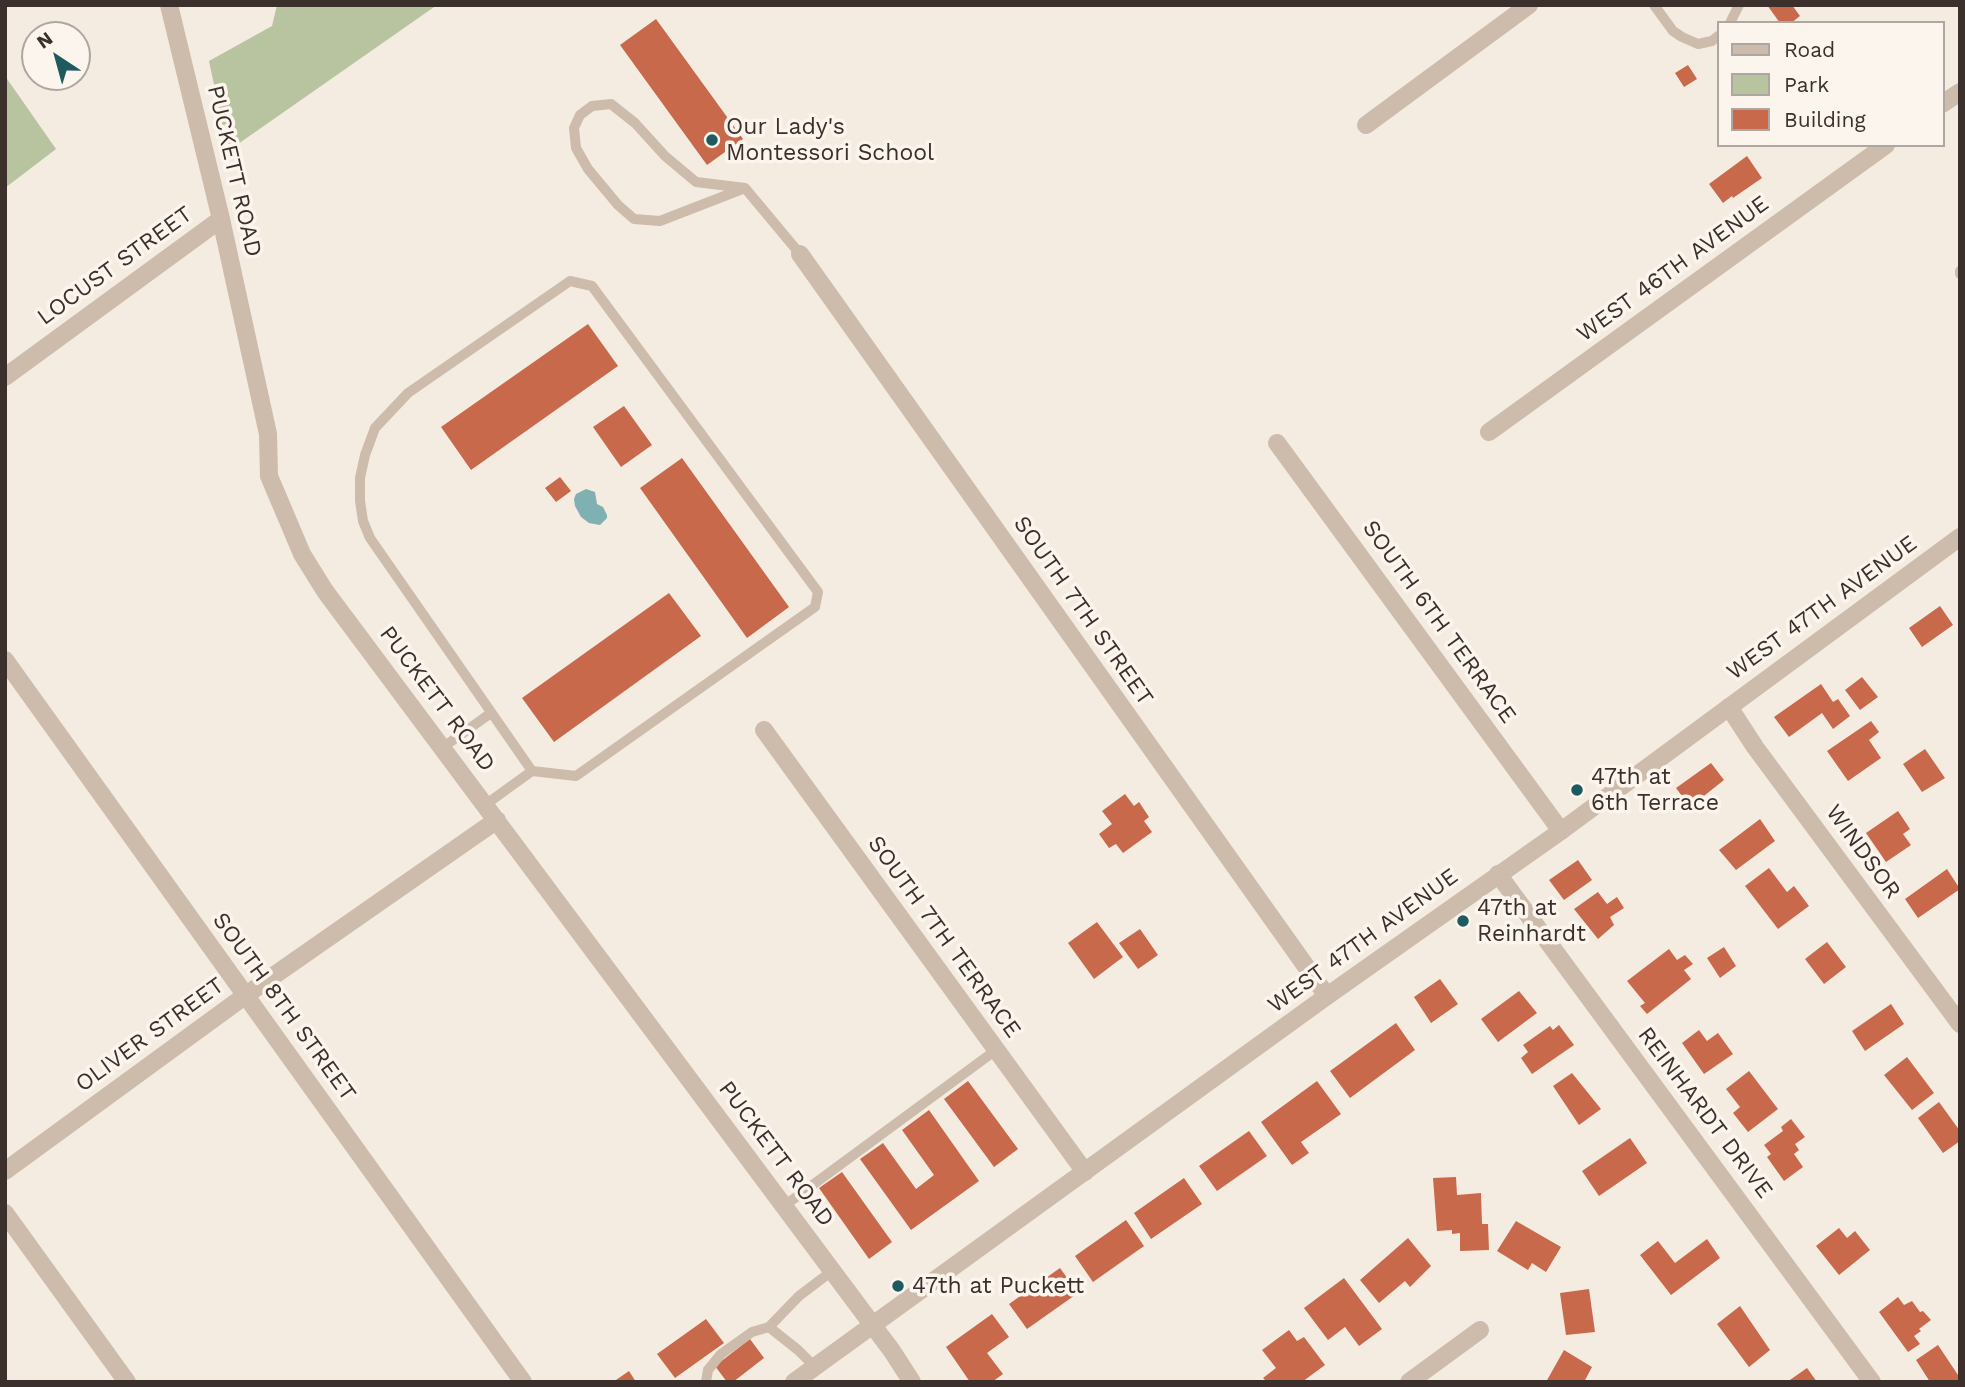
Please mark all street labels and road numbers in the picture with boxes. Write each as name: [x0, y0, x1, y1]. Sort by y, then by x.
street label: PUCKETT ROAD: [201, 83, 267, 259]
street label: WEST 46TH AVENUE: [1572, 190, 1774, 348]
street label: LOCUST STREET: [32, 201, 198, 331]
street label: SOUTH 7TH STREET: [1007, 511, 1159, 711]
street label: SOUTH 6TH TERRACE: [1356, 515, 1522, 729]
street label: WEST 47TH AVENUE: [1722, 530, 1922, 686]
street label: PUCKETT ROAD: [373, 621, 501, 777]
street label: WINDSOR: [1820, 800, 1906, 904]
street label: SOUTH 7TH TERRACE: [862, 831, 1026, 1043]
street label: WEST 47TH AVENUE: [1263, 863, 1463, 1019]
street label: SOUTH 8TH STREET: [206, 907, 362, 1107]
street label: OLIVER STREET: [70, 972, 230, 1098]
street label: REINHARDT DRIVE: [1632, 1022, 1778, 1204]
street label: PUCKETT ROAD: [712, 1076, 840, 1232]

